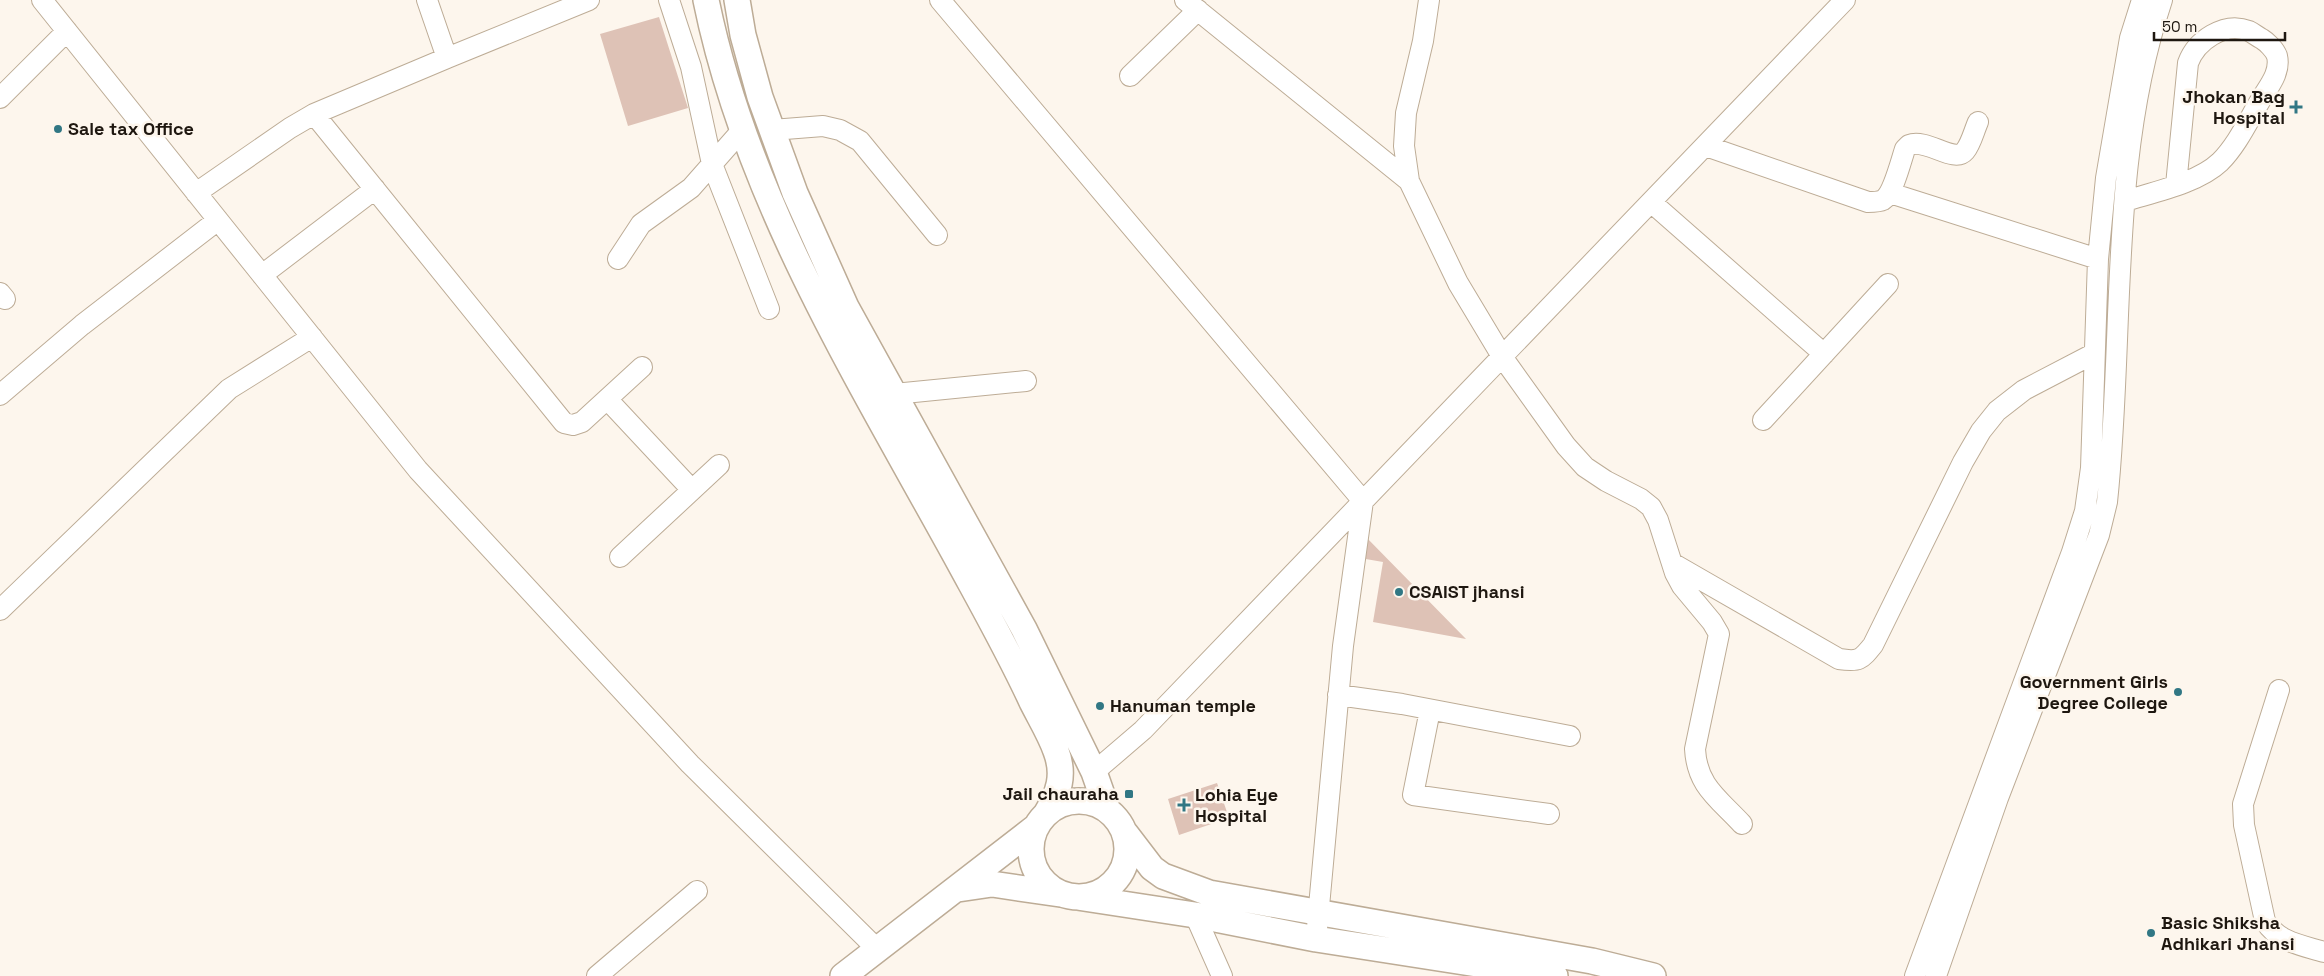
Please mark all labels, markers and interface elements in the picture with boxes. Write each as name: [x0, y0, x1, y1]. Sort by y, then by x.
scale bar: [2154, 10, 2285, 42]
text: 50 m: [2162, 17, 2197, 36]
place label: Jhokan Bag Hospital: [2182, 85, 2285, 129]
marker: Jhokan Bag Hospital: [2289, 100, 2303, 114]
place label: Sale tax Office: [68, 117, 194, 140]
marker: Sale tax Office: [52, 123, 64, 135]
place label: CSAIST jhansi: [1409, 580, 1524, 603]
marker: CSAIST jhansi: [1393, 586, 1405, 598]
place label: Government Girls Degree College: [2020, 670, 2168, 714]
marker: Government Girls Degree College: [2172, 686, 2184, 698]
place label: Hanuman temple: [1110, 694, 1256, 717]
marker: Hanuman temple: [1094, 700, 1106, 712]
place label: Jail chauraha: [1002, 782, 1120, 805]
place label: Lohia Eye Hospital: [1195, 783, 1278, 827]
marker: Jail chauraha: [1123, 788, 1135, 800]
marker: Lohia Eye Hospital: [1177, 798, 1191, 812]
place label: Basic Shiksha Adhikari Jhansi: [2161, 911, 2294, 955]
marker: Basic Shiksha Adhikari Jhansi: [2145, 927, 2157, 939]

